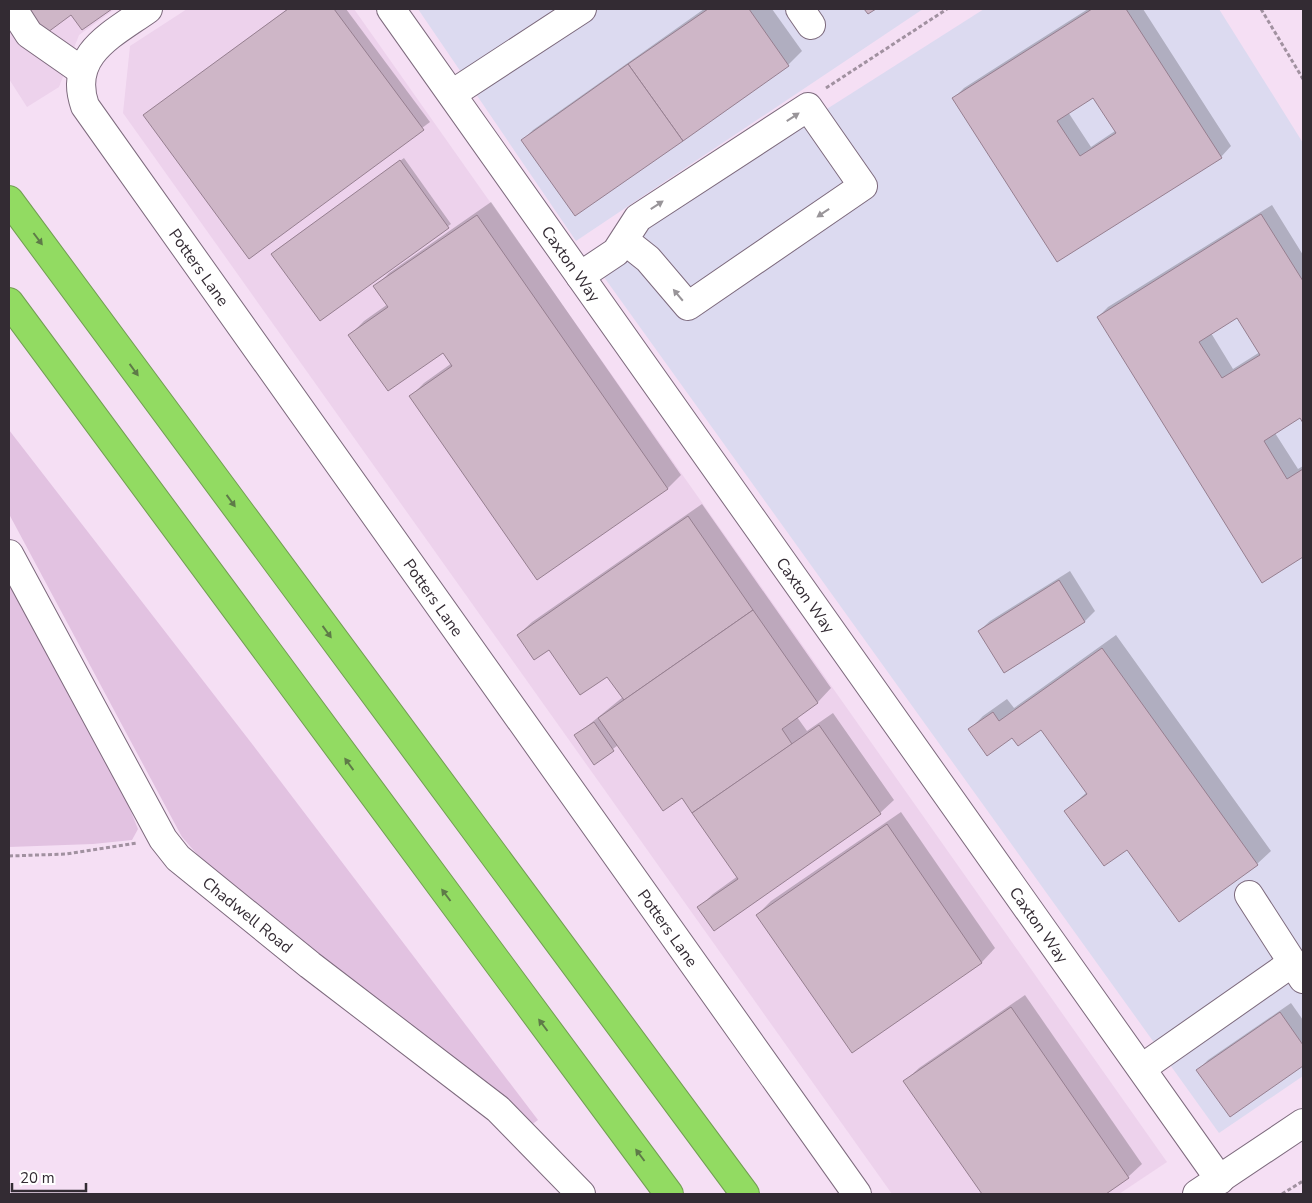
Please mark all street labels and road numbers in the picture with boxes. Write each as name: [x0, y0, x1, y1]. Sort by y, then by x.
street label: Caxton Way: [536, 222, 605, 307]
street label: Potters Lane: [163, 225, 234, 311]
street label: Caxton Way: [771, 553, 840, 639]
street label: Potters Lane: [398, 555, 468, 641]
street label: Chadwell Road: [197, 872, 297, 959]
street label: Caxton Way: [1004, 883, 1073, 968]
street label: Potters Lane: [632, 885, 702, 972]

